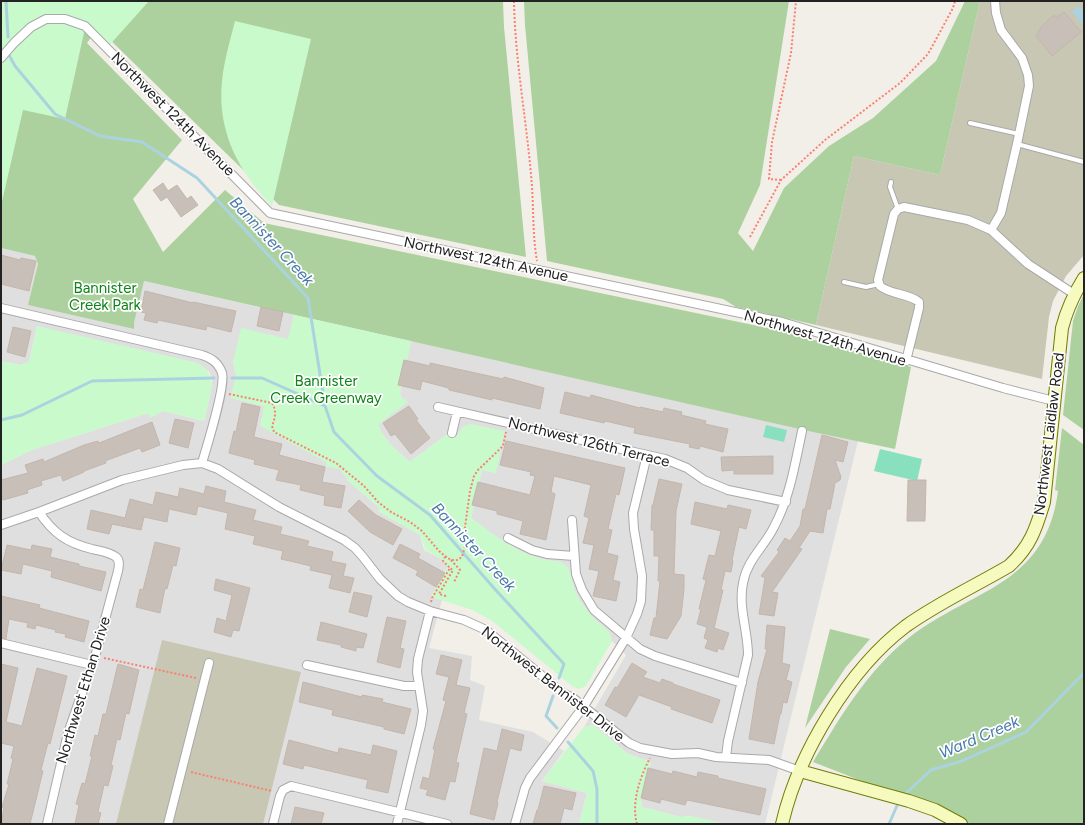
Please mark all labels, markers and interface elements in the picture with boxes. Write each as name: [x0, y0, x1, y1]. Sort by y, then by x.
street label: Northwest 124th Avenue: [107, 48, 239, 180]
water label: Bannister Creek: [226, 193, 319, 290]
street label: Northwest 124th Avenue: [402, 233, 570, 285]
park label: Bannister Creek Park: [69, 279, 142, 314]
street label: Northwest 124th Avenue: [742, 306, 908, 370]
street label: Northwest Laidlaw Road: [1030, 352, 1068, 516]
park label: Bannister Creek Greenway: [270, 372, 382, 407]
street label: Northwest 126th Terrace: [506, 413, 672, 471]
water label: Bannister Creek: [428, 499, 521, 596]
street label: Northwest Ethan Drive: [52, 614, 114, 766]
street label: Northwest Bannister Drive: [478, 622, 628, 746]
water label: Ward Creek: [936, 711, 1023, 762]

